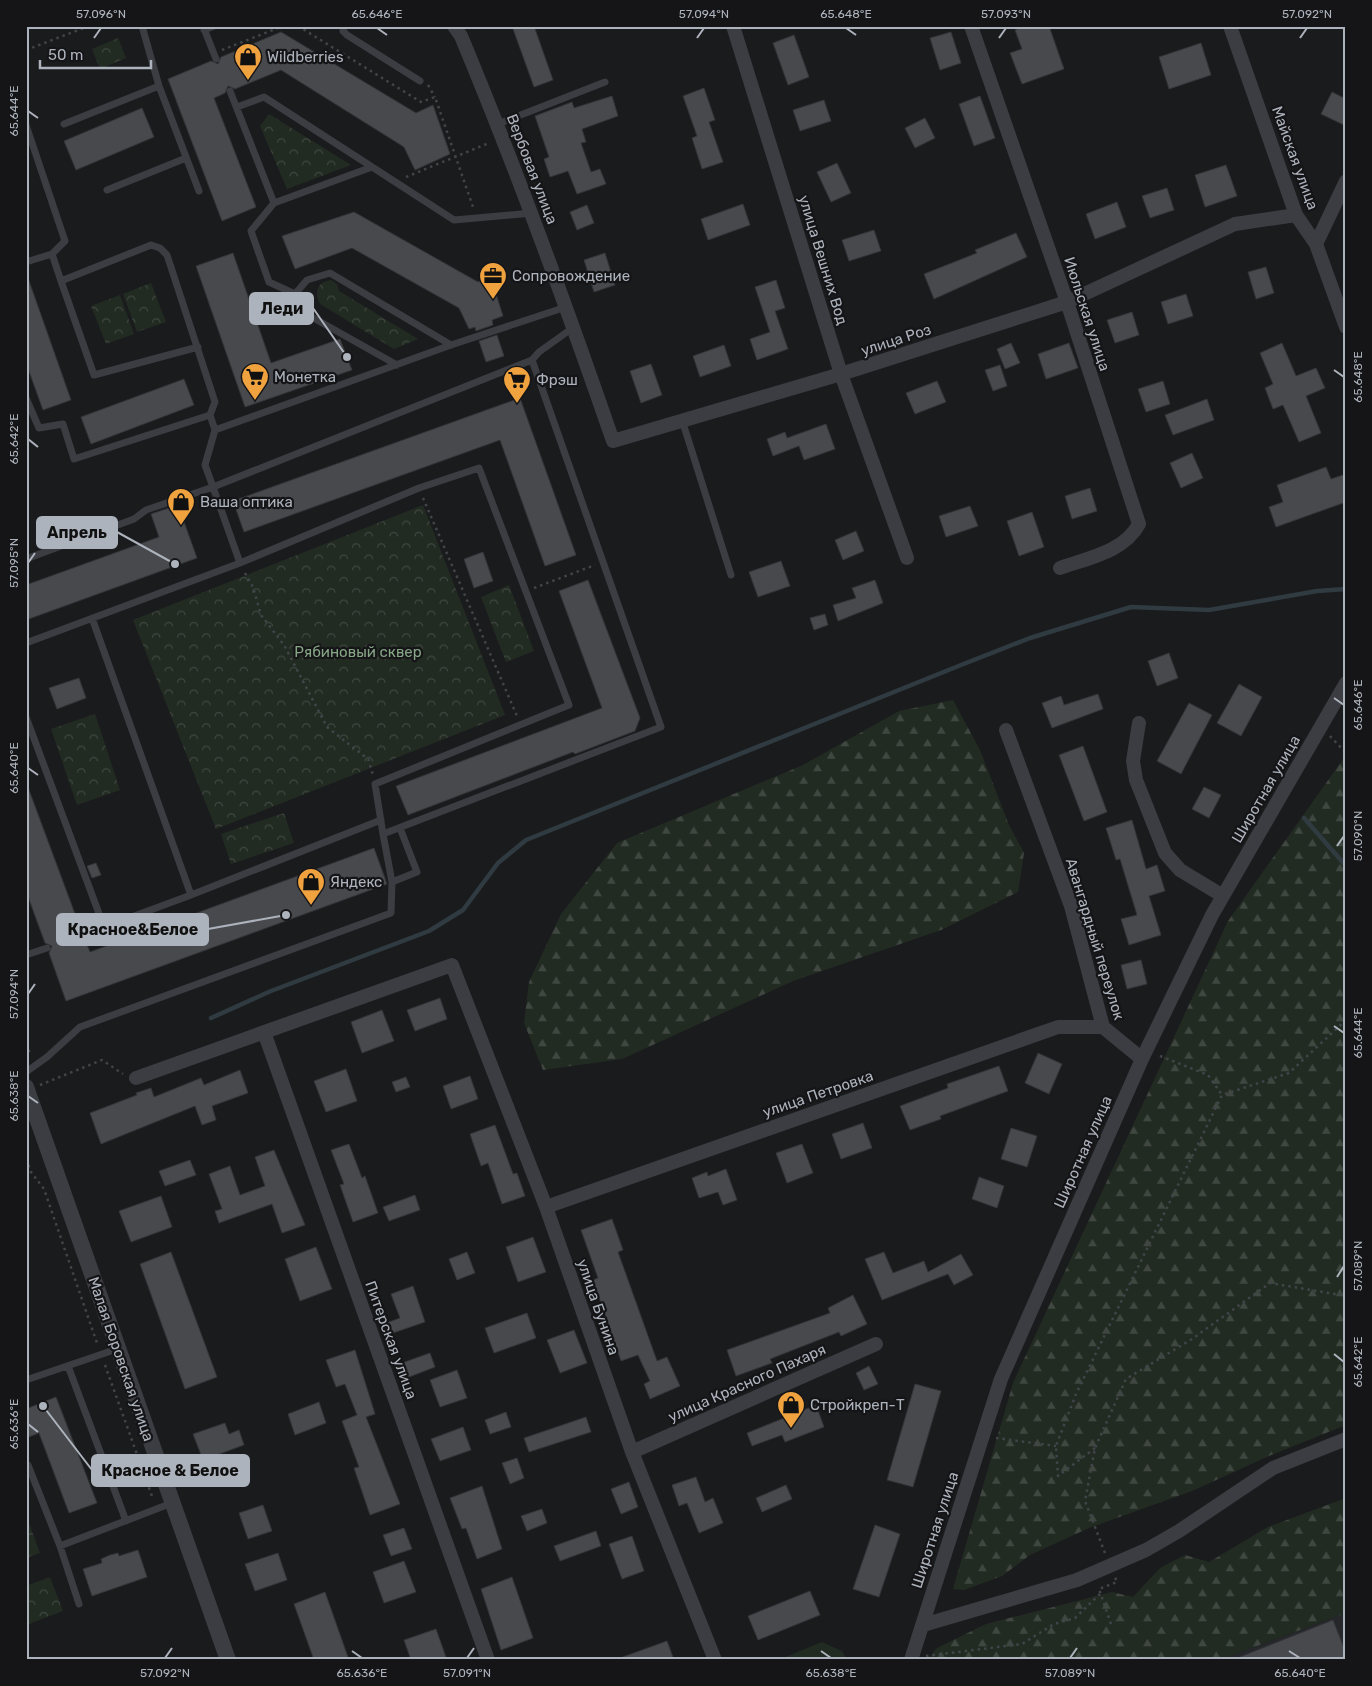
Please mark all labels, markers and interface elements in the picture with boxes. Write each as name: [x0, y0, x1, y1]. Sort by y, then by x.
text: 57.096°N: [76, 7, 126, 21]
text: 65.646°E: [352, 7, 403, 21]
text: 57.094°N: [679, 7, 729, 21]
text: 65.648°E: [820, 7, 872, 21]
text: 57.093°N: [981, 7, 1031, 21]
text: 57.092°N: [1282, 7, 1332, 21]
scale bar: [40, 38, 151, 70]
shop icon: Wildberries: [233, 42, 263, 81]
text: 50 m: [48, 46, 83, 64]
place label: Wildberries: [267, 48, 344, 66]
text: 65.644°E: [7, 85, 21, 137]
street label: Майская улица: [1268, 104, 1322, 212]
street label: Вербовая улица: [503, 111, 561, 227]
street label: улица Вешних Вод: [795, 193, 851, 327]
street label: Июльская улица: [1060, 255, 1114, 373]
office icon: Сопровождение: [478, 261, 508, 300]
place label: Сопровождение: [512, 267, 630, 285]
callout: Леди: [250, 293, 313, 324]
text: Леди: [261, 299, 303, 318]
street label: улица Роз: [859, 320, 934, 360]
text: 65.648°E: [1351, 351, 1365, 403]
supermarket icon: Монетка: [240, 362, 270, 401]
supermarket icon: Фрэш: [502, 365, 532, 404]
place label: Монетка: [274, 368, 336, 386]
place label: Фрэш: [536, 371, 578, 389]
text: 65.642°E: [7, 414, 21, 464]
shop icon: Ваша оптика: [166, 487, 196, 526]
place label: Ваша оптика: [200, 493, 293, 511]
callout: Апрель: [37, 517, 117, 548]
text: Апрель: [47, 523, 107, 542]
text: 57.095°N: [7, 538, 21, 588]
park label: Рябиновый сквер: [294, 643, 422, 661]
text: 65.646°E: [1351, 680, 1365, 731]
street label: Широтная улица: [1228, 732, 1304, 846]
text: 65.640°E: [7, 742, 21, 794]
text: 57.090°N: [1351, 811, 1365, 861]
street label: Авангардный переулок: [1062, 856, 1128, 1022]
shop icon: Яндекс: [296, 867, 326, 906]
place label: Яндекс: [330, 873, 382, 891]
callout: Красное&Белое: [57, 914, 208, 945]
text: Красное&Белое: [68, 920, 198, 939]
text: 57.094°N: [7, 969, 21, 1019]
text: 65.644°E: [1351, 1007, 1365, 1059]
street label: улица Петровка: [760, 1067, 876, 1121]
text: 65.638°E: [7, 1070, 21, 1122]
street label: Широтная улица: [1050, 1093, 1116, 1211]
text: 57.089°N: [1351, 1241, 1365, 1291]
street label: улица Бунина: [573, 1257, 623, 1357]
street label: Малая Боровская улица: [84, 1274, 158, 1444]
street label: Питерская улица: [361, 1278, 421, 1402]
text: 65.642°E: [1351, 1337, 1365, 1387]
street label: улица Красного Пахаря: [665, 1340, 829, 1426]
shop icon: Стройкреп-Т: [776, 1390, 806, 1429]
place label: Стройкреп-Т: [810, 1396, 905, 1414]
text: 65.636°E: [7, 1399, 21, 1449]
callout: Красное & Белое: [92, 1455, 249, 1486]
text: Красное & Белое: [101, 1461, 239, 1480]
street label: Широтная улица: [908, 1470, 962, 1590]
text: 57.092°N: [140, 1666, 190, 1680]
text: 65.636°E: [337, 1666, 387, 1680]
text: 57.091°N: [443, 1666, 491, 1680]
text: 65.638°E: [805, 1666, 857, 1680]
text: 57.089°N: [1045, 1666, 1095, 1680]
text: 65.640°E: [1274, 1666, 1326, 1680]

